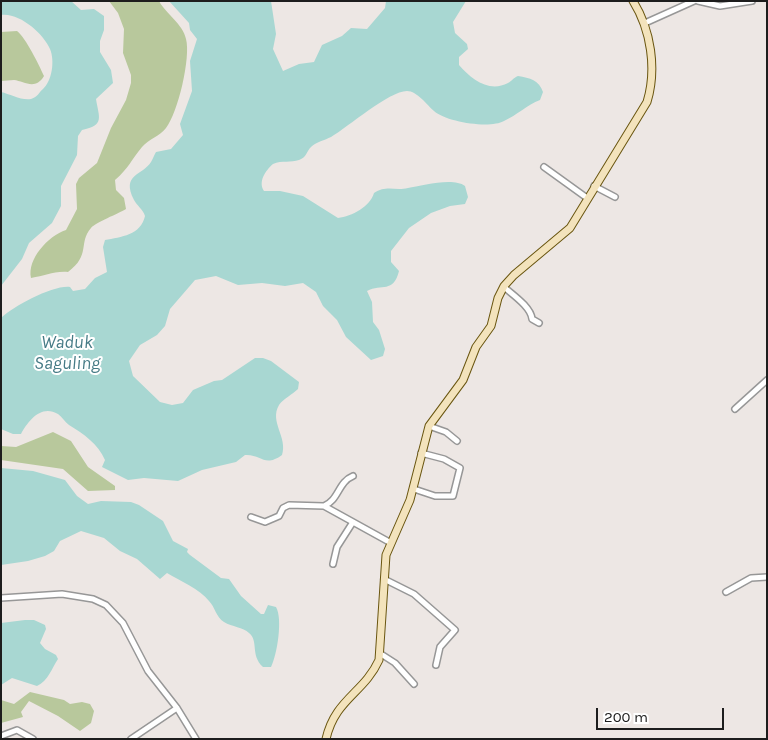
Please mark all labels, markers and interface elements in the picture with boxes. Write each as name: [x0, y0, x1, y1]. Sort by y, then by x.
water label: Waduk Saguling: [34, 332, 100, 374]
scale bar: [598, 698, 726, 730]
text: 200 m: [604, 708, 648, 726]

